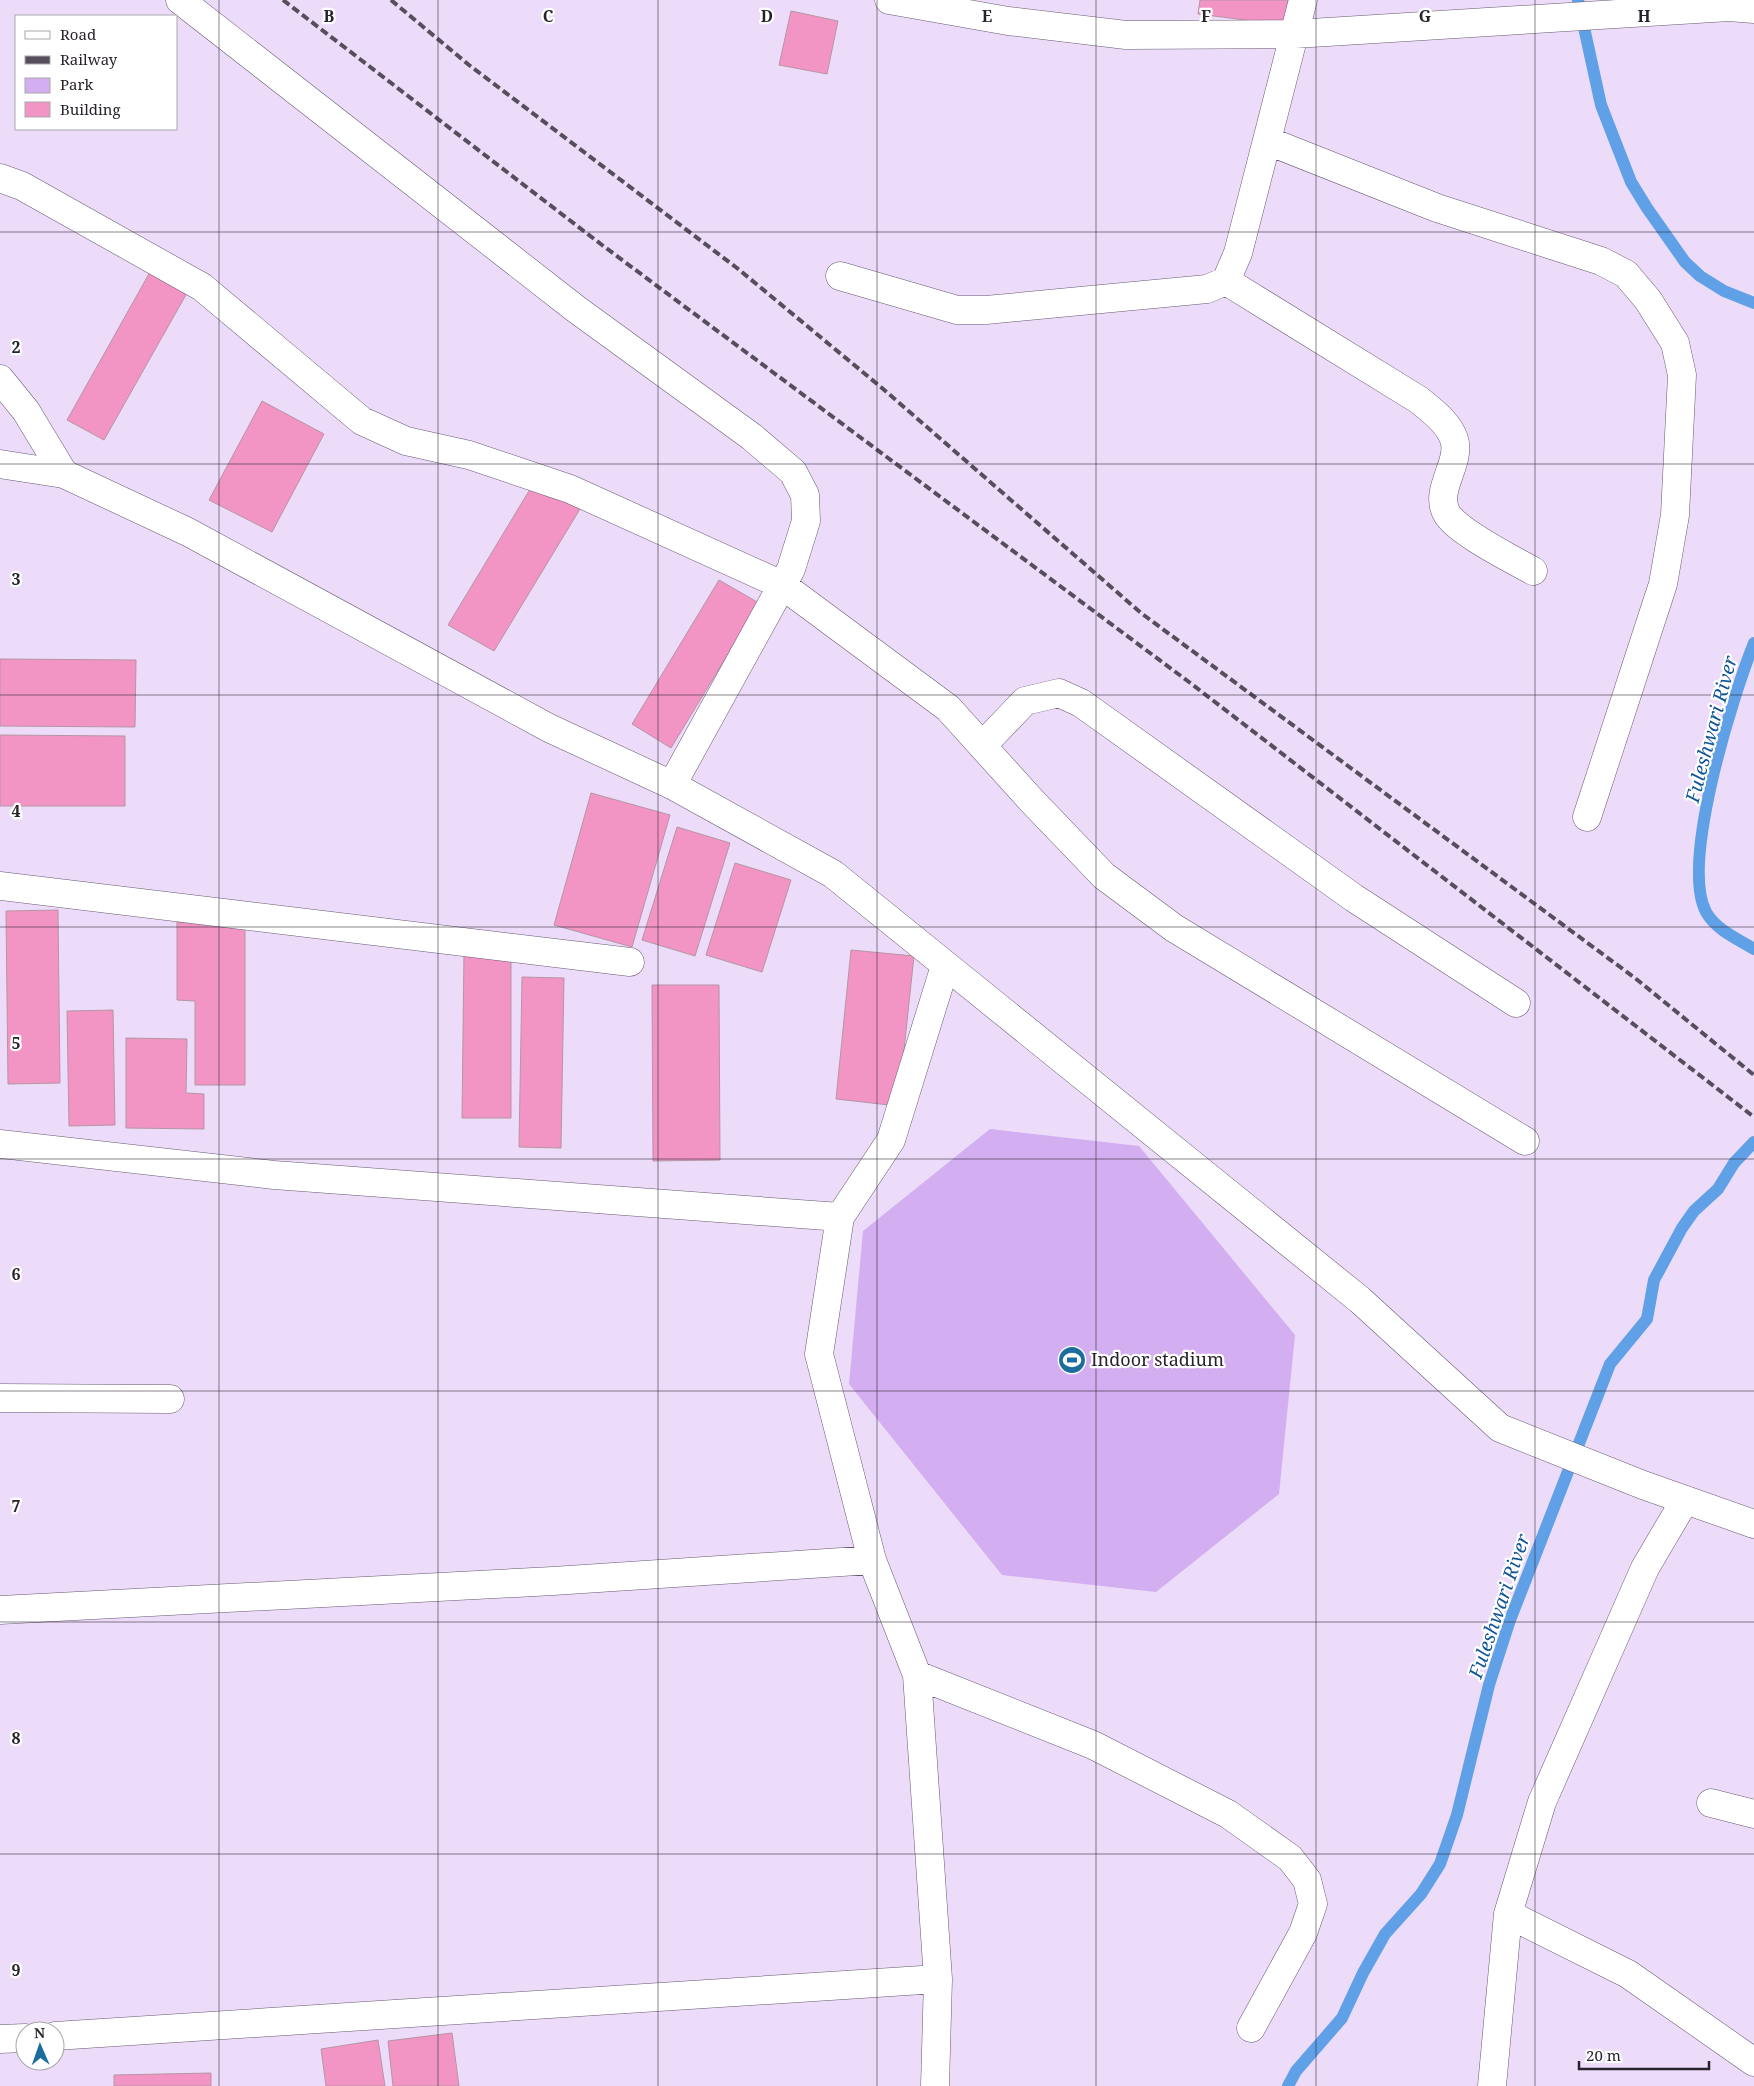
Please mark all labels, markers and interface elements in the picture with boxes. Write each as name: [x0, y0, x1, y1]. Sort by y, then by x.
text: B: [324, 5, 335, 27]
text: C: [543, 5, 554, 27]
text: D: [761, 5, 773, 27]
text: E: [982, 5, 992, 27]
text: F: [1201, 5, 1211, 27]
text: G: [1419, 5, 1431, 27]
text: H: [1637, 5, 1651, 27]
legend: [15, 15, 178, 130]
text: Road: [60, 24, 96, 44]
text: Railway: [60, 49, 118, 69]
text: Park: [60, 74, 94, 94]
text: Building: [60, 99, 121, 119]
text: 2: [11, 336, 21, 358]
text: 3: [11, 568, 21, 590]
water label: Fuleshwari River: [1679, 653, 1743, 806]
text: 4: [11, 800, 21, 822]
text: 5: [11, 1032, 21, 1054]
text: 6: [11, 1263, 21, 1285]
sports icon: Indoor stadium: [1057, 1345, 1087, 1375]
place label: Indoor stadium: [1091, 1347, 1224, 1371]
text: 7: [11, 1495, 21, 1517]
water label: Fuleshwari River: [1462, 1530, 1536, 1683]
text: 8: [11, 1727, 21, 1749]
text: 9: [11, 1959, 21, 1981]
north arrow: [15, 2021, 65, 2071]
text: N: [34, 2023, 45, 2042]
scale bar: [1579, 2038, 1709, 2070]
text: 20 m: [1586, 2045, 1621, 2065]

